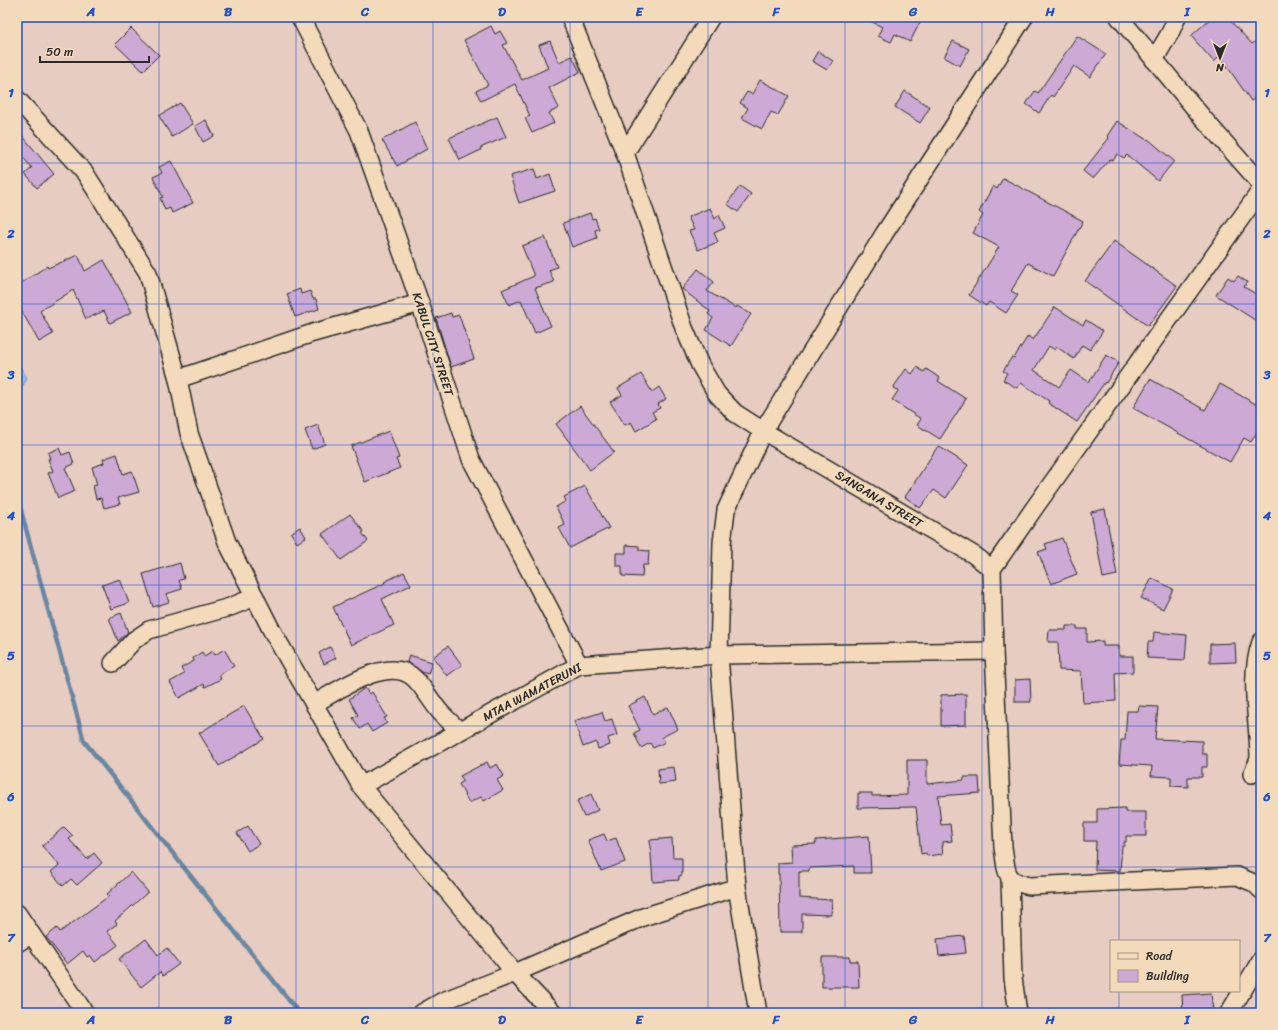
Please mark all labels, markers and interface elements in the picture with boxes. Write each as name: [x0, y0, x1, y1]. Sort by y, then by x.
text: A: [86, 0, 95, 23]
text: B: [224, 0, 233, 23]
text: C: [360, 0, 370, 23]
text: D: [498, 0, 506, 23]
text: E: [635, 0, 644, 23]
text: F: [771, 0, 780, 23]
text: G: [908, 0, 918, 23]
text: H: [1044, 0, 1055, 23]
text: I: [1183, 0, 1191, 23]
scale bar: [40, 38, 149, 64]
north arrow: [1200, 38, 1240, 78]
text: 50 m: [46, 41, 73, 63]
text: N: [1216, 58, 1225, 77]
text: 1: [8, 81, 14, 104]
text: 1: [1264, 81, 1270, 104]
text: 2: [6, 222, 15, 245]
text: 2: [1262, 222, 1271, 245]
street label: KABUL CITY STREET: [406, 289, 461, 400]
text: 3: [6, 363, 15, 386]
text: 3: [1262, 363, 1271, 386]
street label: SANGANA STREET: [831, 464, 928, 534]
text: 4: [6, 504, 16, 527]
text: 4: [1262, 504, 1272, 527]
text: 5: [7, 644, 15, 667]
text: 5: [1263, 644, 1271, 667]
street label: MTAA WAMATERUNI: [479, 656, 587, 727]
text: 6: [6, 785, 15, 808]
text: 6: [1262, 785, 1271, 808]
text: 7: [7, 926, 16, 949]
text: 7: [1263, 926, 1272, 949]
legend: [1110, 940, 1240, 992]
text: Road: [1146, 945, 1173, 967]
text: Building: [1146, 965, 1189, 987]
text: A: [86, 1008, 95, 1030]
text: B: [224, 1008, 233, 1030]
text: C: [360, 1008, 370, 1030]
text: D: [498, 1008, 506, 1030]
text: E: [635, 1008, 644, 1030]
text: F: [771, 1008, 780, 1030]
text: G: [908, 1008, 918, 1030]
text: H: [1044, 1008, 1055, 1030]
text: I: [1183, 1008, 1191, 1030]

